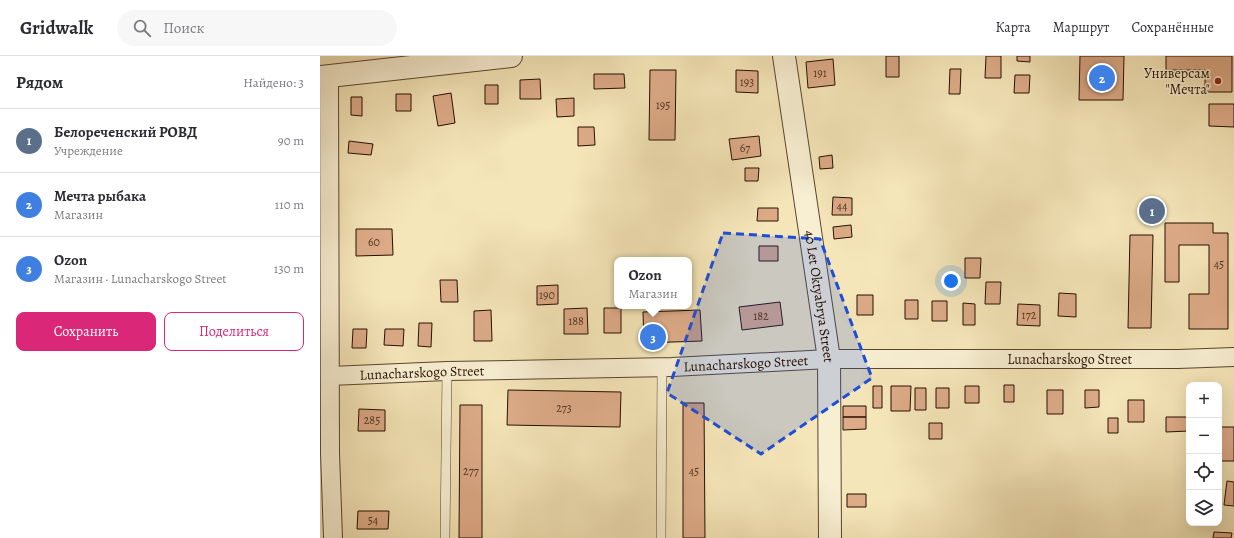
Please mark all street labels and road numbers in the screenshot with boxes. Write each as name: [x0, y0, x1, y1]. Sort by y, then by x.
street label: 40 Let Oktyabrya Street: [800, 229, 838, 363]
street label: Lunacharskogo Street: [1007, 350, 1132, 369]
street label: Lunacharskogo Street: [683, 351, 809, 376]
street label: Lunacharskogo Street: [359, 361, 485, 385]

